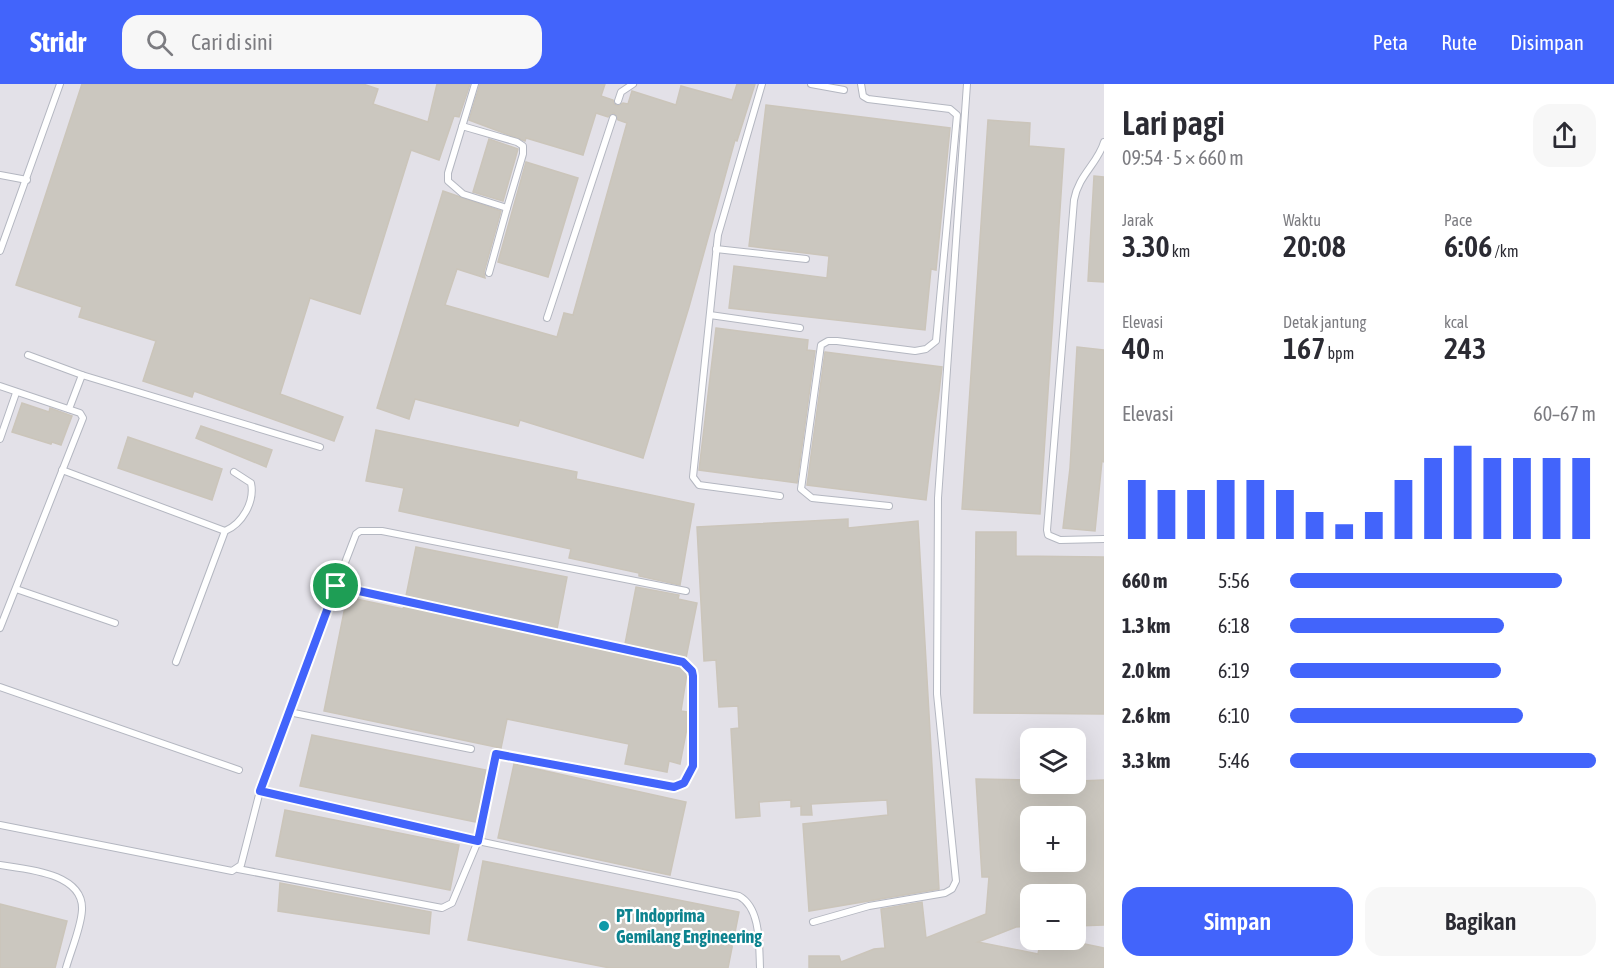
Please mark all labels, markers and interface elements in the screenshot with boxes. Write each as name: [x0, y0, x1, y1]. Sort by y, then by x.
search box: [122, 15, 542, 69]
text: Stridr: [30, 26, 86, 58]
icon: search: [143, 26, 176, 59]
text: Cari di sini: [191, 29, 273, 55]
text: Peta: [1373, 30, 1408, 54]
text: Rute: [1441, 30, 1477, 54]
text: Disimpan: [1510, 30, 1584, 54]
text: Lari pagi: [1122, 104, 1225, 142]
button: share: [1533, 104, 1596, 167]
text: 09:54 · 5 × 660 m: [1122, 146, 1244, 169]
text: Jarak: [1122, 211, 1153, 229]
text: Waktu: [1283, 211, 1321, 229]
text: Pace: [1444, 211, 1472, 229]
text: 3.30: [1122, 229, 1170, 263]
text: 20:08: [1283, 229, 1346, 263]
text: 6:06: [1444, 229, 1492, 263]
text: km: [1170, 242, 1190, 260]
text: /km: [1492, 242, 1518, 260]
text: Elevasi: [1122, 313, 1163, 331]
text: Detak jantung: [1283, 313, 1366, 331]
text: kcal: [1444, 313, 1468, 331]
text: 40: [1122, 331, 1150, 365]
text: 167: [1283, 331, 1325, 365]
text: 243: [1444, 331, 1486, 365]
text: m: [1150, 344, 1164, 362]
text: bpm: [1325, 344, 1354, 362]
text: Elevasi: [1122, 402, 1174, 425]
text: 60–67 m: [1533, 402, 1596, 425]
pin: [310, 560, 361, 611]
icon: arrive: [319, 569, 352, 602]
text: 660 m: [1122, 569, 1167, 592]
text: 5:56: [1218, 569, 1250, 592]
text: 1.3 km: [1122, 614, 1170, 637]
text: 6:18: [1218, 614, 1250, 637]
text: 2.0 km: [1122, 659, 1170, 682]
text: 6:19: [1218, 659, 1250, 682]
text: 2.6 km: [1122, 704, 1170, 727]
text: 6:10: [1218, 704, 1250, 727]
map controls: [1020, 728, 1086, 950]
button: layers: [1020, 728, 1086, 794]
text: 3.3 km: [1122, 749, 1170, 772]
text: 5:46: [1218, 749, 1250, 772]
button: +: [1020, 806, 1086, 872]
button: −: [1020, 884, 1086, 950]
button: Simpan: [1122, 887, 1353, 956]
button: Bagikan: [1365, 887, 1596, 956]
place label: PT Indoprima Gemilang Engineering: [616, 905, 762, 947]
marker: PT Indoprima Gemilang Engineering: [597, 919, 611, 933]

